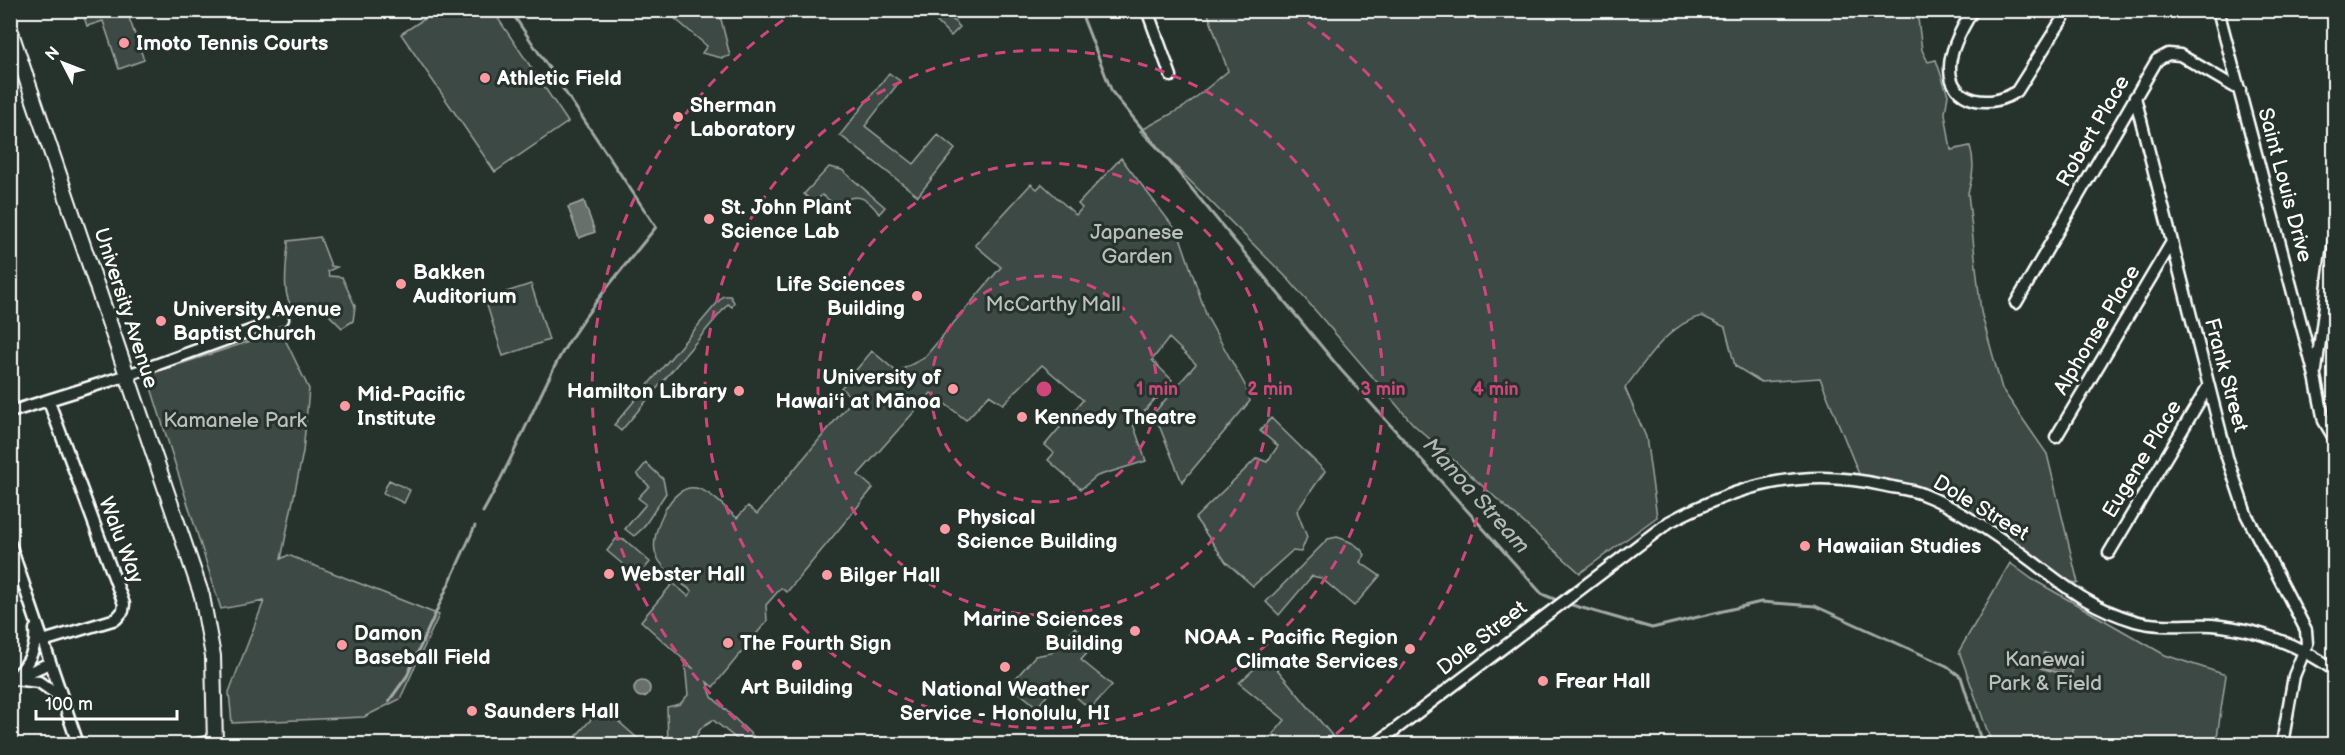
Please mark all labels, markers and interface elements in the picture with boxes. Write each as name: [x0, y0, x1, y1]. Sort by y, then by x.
place label: Imoto Tennis Courts: [136, 31, 328, 56]
north arrow: [33, 33, 93, 93]
marker: Imoto Tennis Courts: [117, 36, 131, 50]
text: N: [42, 43, 64, 65]
place label: Athletic Field: [496, 66, 622, 91]
marker: Athletic Field: [478, 71, 492, 85]
street label: Robert Place: [2051, 71, 2135, 191]
place label: Sherman Laboratory: [690, 93, 796, 142]
street label: Saint Louis Drive: [2252, 105, 2318, 265]
marker: Sherman Laboratory: [671, 110, 685, 124]
place label: St. John Plant Science Lab: [721, 195, 852, 244]
marker: St. John Plant Science Lab: [702, 212, 716, 226]
park label: Japanese Garden: [1090, 220, 1184, 269]
street label: University Avenue: [88, 225, 164, 391]
place label: Bakken Auditorium: [412, 260, 517, 309]
street label: Alphonse Place: [2048, 261, 2146, 399]
place label: Life Sciences Building: [776, 272, 905, 321]
marker: Bakken Auditorium: [394, 277, 408, 291]
marker: Life Sciences Building: [910, 289, 924, 303]
park label: McCarthy Mall: [985, 292, 1121, 317]
place label: University Avenue Baptist Church: [173, 297, 341, 346]
marker: University Avenue Baptist Church: [154, 314, 168, 328]
street label: Frank Street: [2199, 315, 2253, 435]
place label: University of Hawaiʻi at Mānoa: [775, 365, 942, 414]
place label: Hamilton Library: [567, 379, 727, 404]
centre of rings: [1034, 379, 1054, 399]
text: 1 min: [1136, 379, 1178, 400]
text: 2 min: [1247, 379, 1293, 400]
text: 3 min: [1360, 379, 1406, 400]
text: 4 min: [1473, 379, 1519, 400]
place label: Mid-Pacific Institute: [357, 382, 466, 431]
marker: University of Hawaiʻi at Mānoa: [946, 382, 960, 396]
marker: Hamilton Library: [732, 384, 746, 398]
street label: Eugene Place: [2097, 396, 2187, 522]
marker: Mid-Pacific Institute: [338, 399, 352, 413]
place label: Kennedy Theatre: [1034, 405, 1196, 430]
park label: Kamanele Park: [163, 408, 307, 433]
marker: Kennedy Theatre: [1015, 410, 1029, 424]
water label: Manoa Stream: [1417, 432, 1535, 560]
street label: Dole Street: [1929, 470, 2034, 547]
street label: Walu Way: [93, 493, 149, 587]
place label: Physical Science Building: [957, 505, 1117, 554]
marker: Physical Science Building: [938, 522, 952, 536]
place label: Hawaiian Studies: [1817, 534, 1981, 559]
marker: Hawaiian Studies: [1798, 539, 1812, 553]
place label: Webster Hall: [621, 562, 745, 587]
place label: Bilger Hall: [839, 563, 940, 588]
marker: Webster Hall: [602, 567, 616, 581]
marker: Bilger Hall: [820, 568, 834, 582]
street label: Dole Street: [1432, 595, 1532, 681]
place label: Marine Sciences Building: [963, 607, 1123, 656]
place label: Damon Baseball Field: [354, 621, 491, 670]
marker: Marine Sciences Building: [1128, 624, 1142, 638]
place label: NOAA - Pacific Region Climate Services: [1184, 625, 1398, 674]
place label: The Fourth Sign: [740, 631, 891, 656]
marker: The Fourth Sign: [721, 636, 735, 650]
marker: Damon Baseball Field: [335, 638, 349, 652]
marker: NOAA - Pacific Region Climate Services: [1403, 642, 1417, 656]
park label: Kanewai Park & Field: [1988, 647, 2102, 696]
marker: Art Building: [790, 658, 804, 672]
marker: National Weather Service - Honolulu, HI: [998, 660, 1012, 674]
place label: Frear Hall: [1555, 669, 1651, 694]
marker: Frear Hall: [1536, 674, 1550, 688]
place label: Art Building: [740, 675, 853, 700]
place label: National Weather Service - Honolulu, HI: [900, 677, 1110, 726]
scale bar: [36, 683, 177, 721]
text: 100 m: [45, 694, 93, 715]
place label: Saunders Hall: [484, 699, 619, 724]
marker: Saunders Hall: [465, 704, 479, 718]

